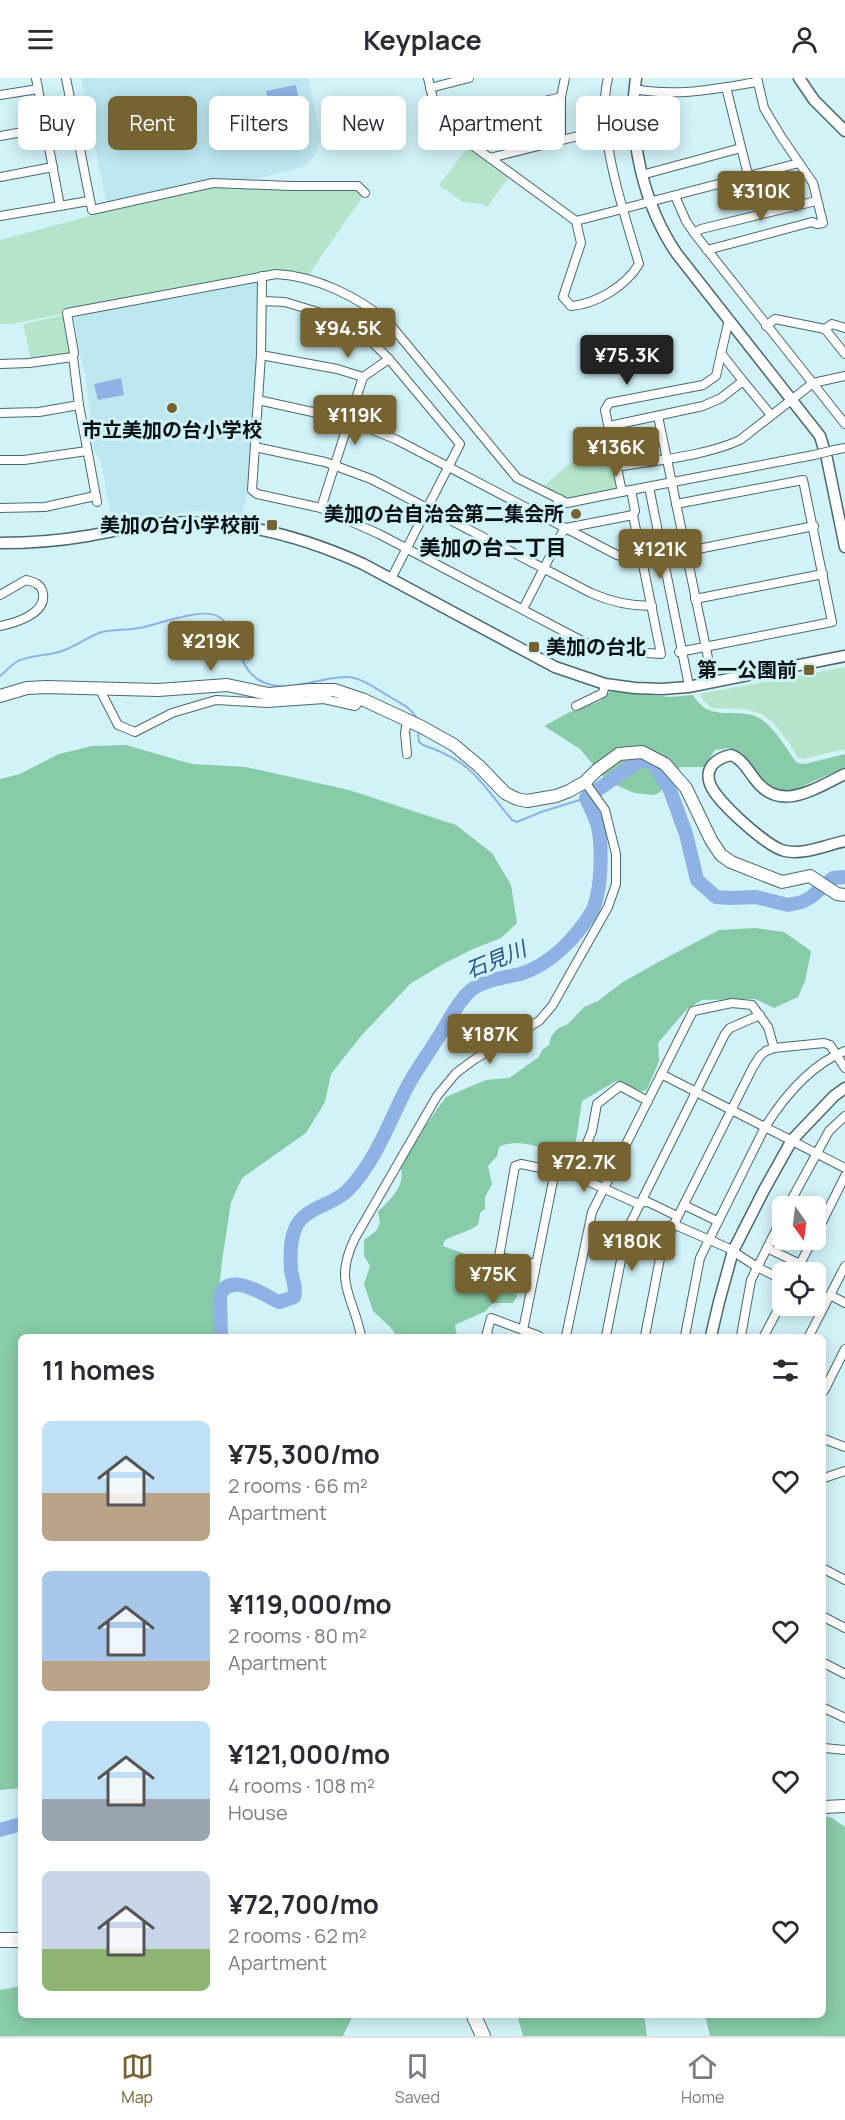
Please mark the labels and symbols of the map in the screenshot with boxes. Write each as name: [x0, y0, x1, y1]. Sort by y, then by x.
pin: ¥310K: [719, 171, 803, 222]
pin: ¥94.5K: [299, 308, 397, 359]
pin: ¥75.3K: [578, 335, 676, 386]
pin: ¥119K: [313, 395, 397, 446]
marker: 市立美加の台小学校: [165, 401, 179, 415]
place label: 市立美加の台小学校: [82, 416, 262, 443]
pin: ¥136K: [574, 427, 658, 478]
place label: 美加の台自治会第二集会所: [324, 500, 564, 527]
marker: 美加の台自治会第二集会所: [569, 507, 583, 521]
place label: 美加の台小学校前: [100, 511, 260, 538]
marker: 美加の台小学校前: [265, 518, 279, 532]
pin: ¥121K: [618, 529, 702, 580]
district label: 美加の台二丁目: [420, 533, 567, 561]
pin: ¥219K: [169, 621, 253, 672]
place label: 美加の台北: [546, 633, 646, 660]
marker: 美加の台北: [527, 640, 541, 654]
place label: 第一公園前: [697, 656, 797, 683]
marker: 第一公園前: [802, 663, 816, 677]
water label: 石見川: [461, 934, 532, 984]
pin: ¥187K: [448, 1014, 532, 1065]
pin: ¥72.7K: [535, 1142, 633, 1193]
north arrow: [772, 1196, 826, 1250]
pin: ¥180K: [590, 1221, 674, 1272]
pin: ¥75K: [457, 1254, 529, 1305]

